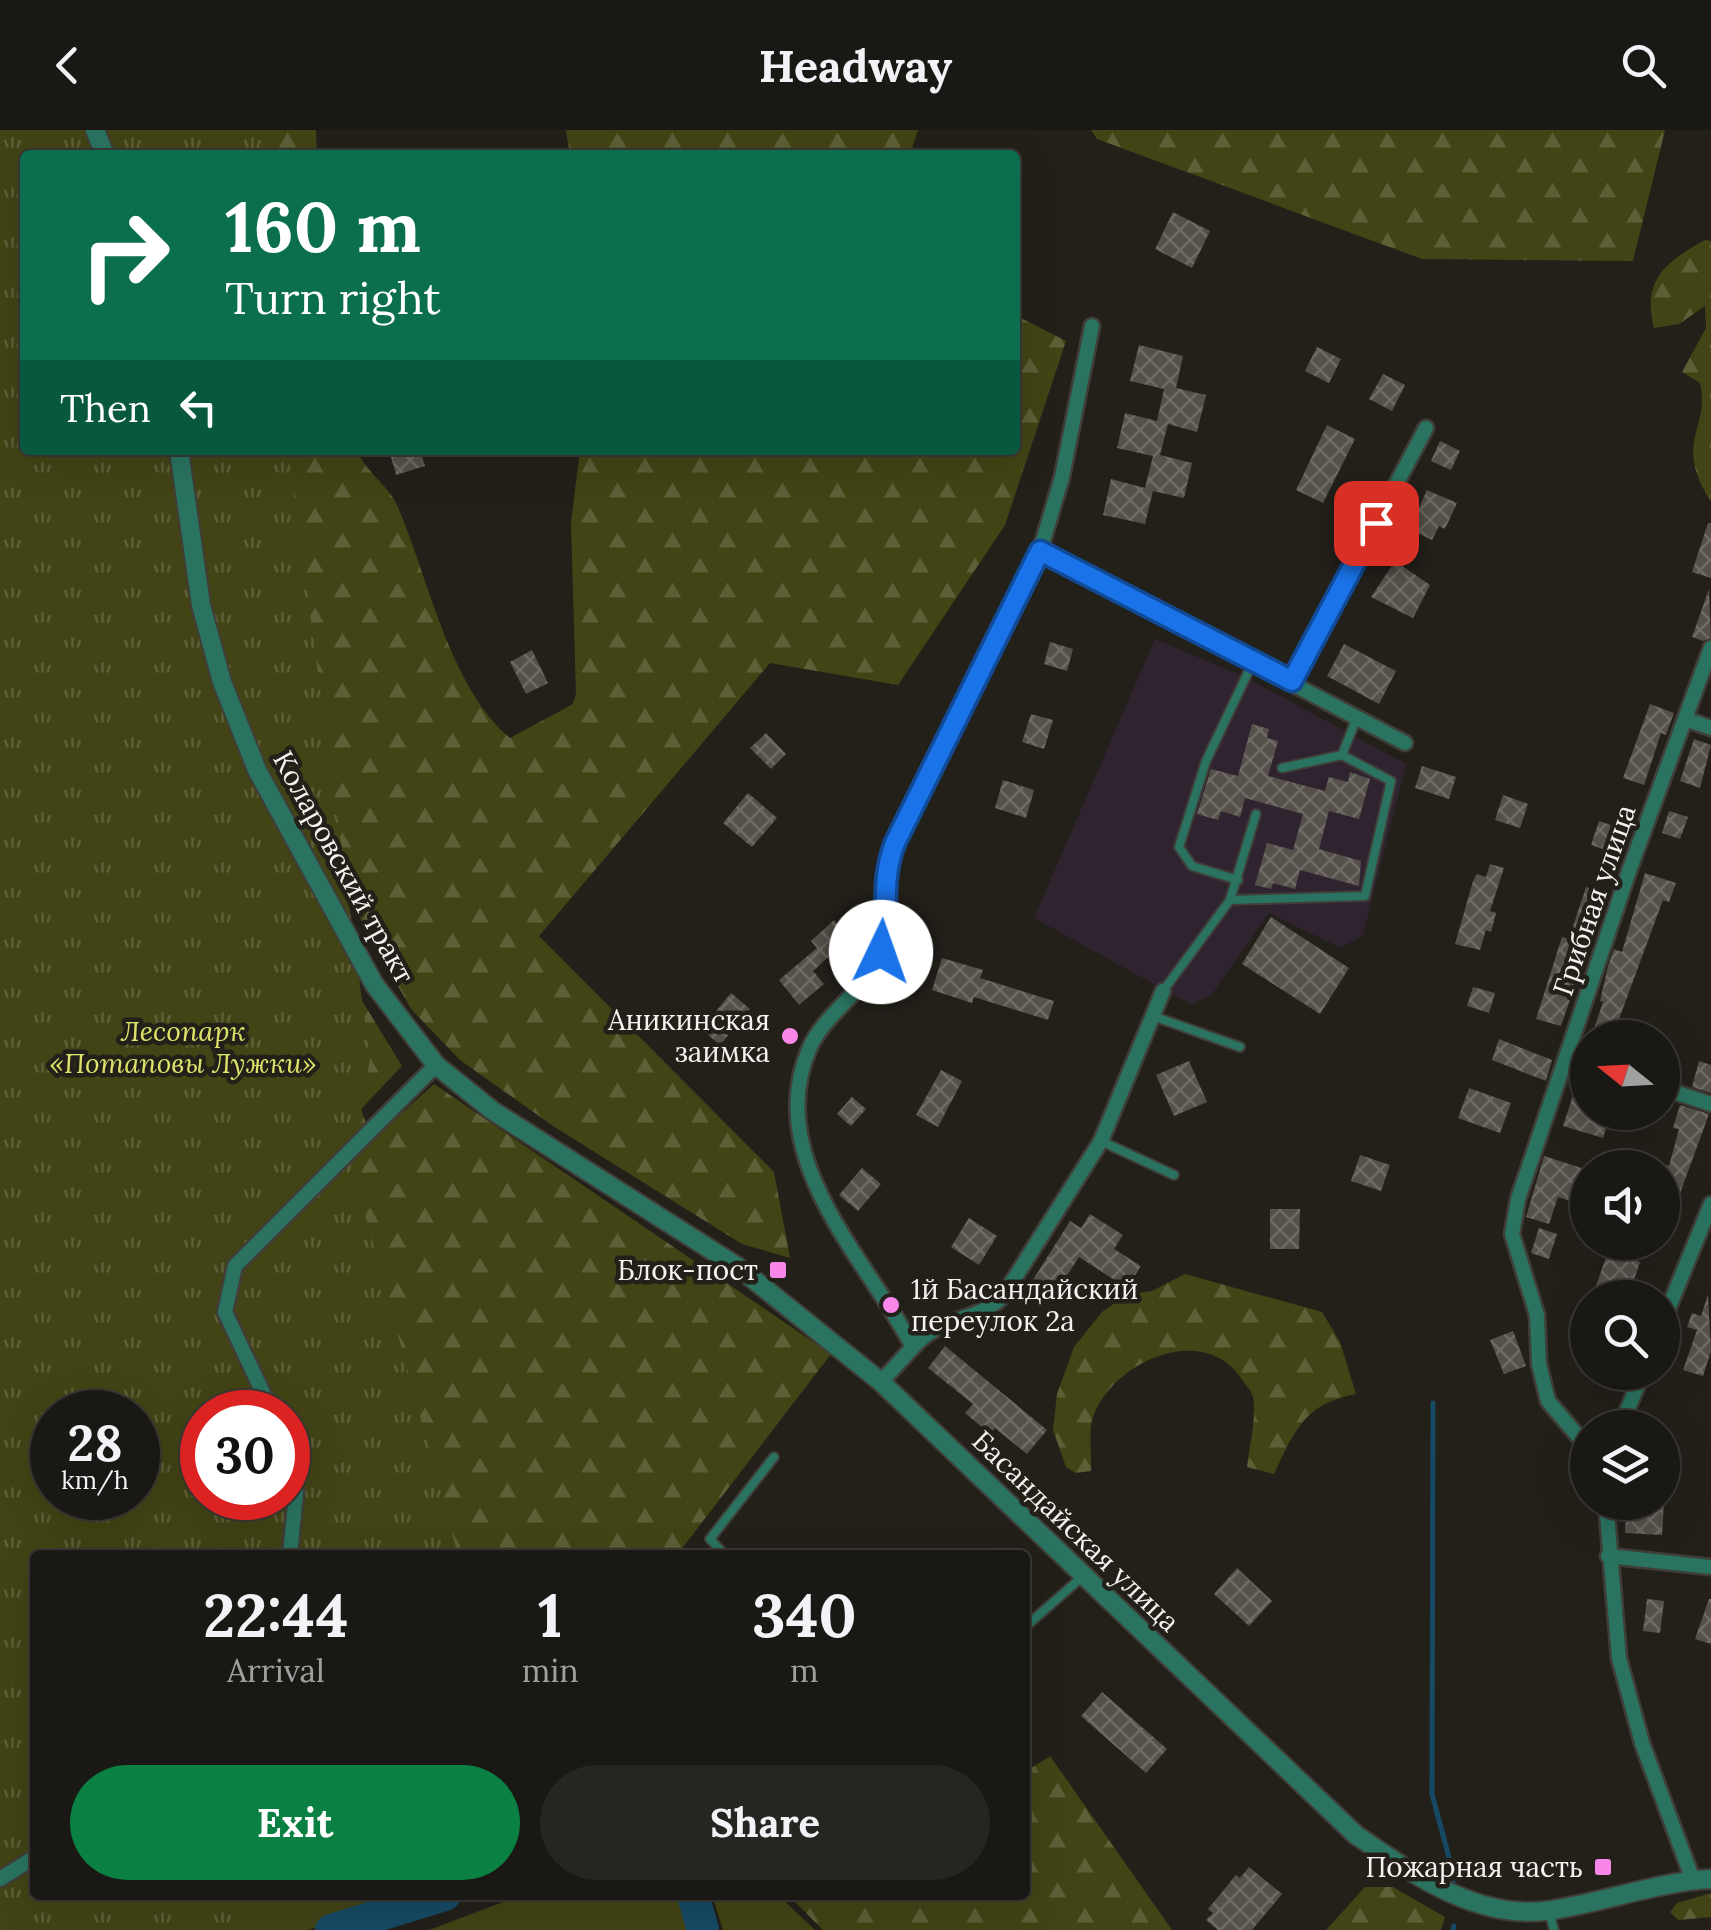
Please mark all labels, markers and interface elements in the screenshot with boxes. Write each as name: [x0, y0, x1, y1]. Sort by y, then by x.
text: Headway: [759, 37, 952, 94]
icon: back: [40, 38, 95, 93]
icon: search: [1616, 38, 1671, 93]
text: 160 m: [225, 182, 421, 271]
icon: right: [60, 190, 190, 320]
text: Turn right: [225, 269, 441, 326]
icon: left: [171, 380, 226, 435]
text: Then: [60, 384, 151, 432]
pin: [1334, 481, 1419, 566]
icon: arrive: [1349, 496, 1404, 551]
street label: Коларовский тракт: [265, 745, 423, 990]
street label: Грибная улица: [1544, 800, 1644, 1000]
position arrow: [829, 900, 933, 1004]
place label: Аникинская заимка: [607, 1002, 770, 1070]
park label: Лесопарк «Потаповы Лужки»: [49, 1013, 317, 1081]
north arrow: [1570, 1020, 1680, 1130]
map controls: [1570, 1020, 1680, 1520]
marker: Аникинская заимка: [779, 1025, 801, 1047]
button: sound: [1570, 1150, 1680, 1260]
place label: Блок-пост: [617, 1252, 758, 1288]
marker: Блок-пост: [767, 1259, 789, 1281]
place label: 1й Басандайский переулок 2а: [911, 1271, 1138, 1339]
button: search: [1570, 1280, 1680, 1390]
marker: 1й Басандайский переулок 2а: [880, 1294, 902, 1316]
speed limit sign: 30: [180, 1390, 310, 1520]
button: layers: [1570, 1410, 1680, 1520]
text: 28: [67, 1411, 123, 1475]
street label: Басандайская улица: [965, 1423, 1187, 1639]
text: km/h: [61, 1464, 129, 1496]
text: 22:44: [203, 1577, 348, 1653]
text: 1: [538, 1577, 562, 1653]
text: 340: [752, 1577, 857, 1653]
text: Arrival: [227, 1650, 325, 1691]
text: min: [522, 1650, 579, 1691]
text: m: [790, 1650, 819, 1691]
button: Exit: [70, 1765, 520, 1880]
button: Share: [540, 1765, 990, 1880]
place label: Пожарная часть: [1366, 1849, 1583, 1885]
marker: Пожарная часть: [1592, 1856, 1614, 1878]

